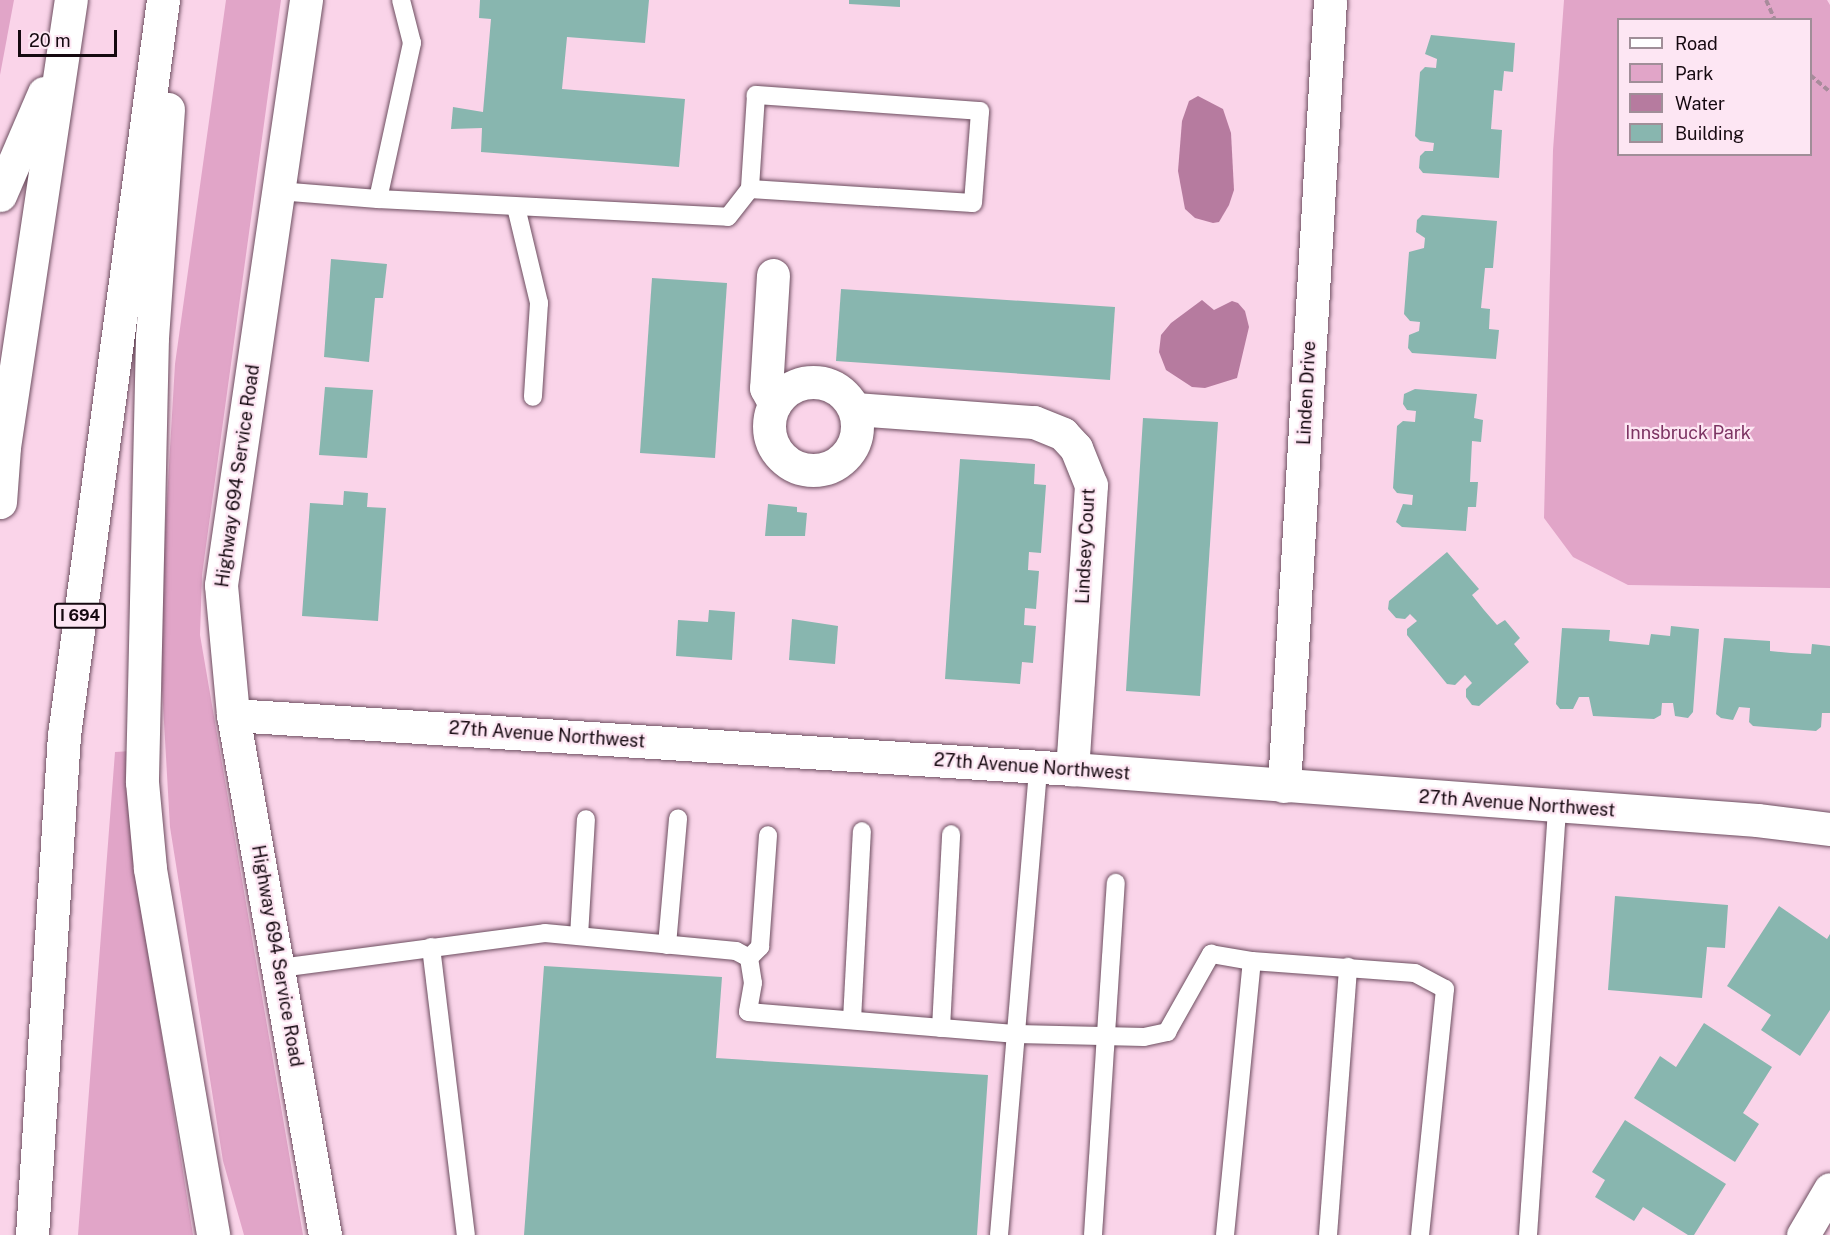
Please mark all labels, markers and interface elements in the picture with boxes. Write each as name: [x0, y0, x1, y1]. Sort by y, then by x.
scale bar: [21, 18, 120, 56]
legend: [1617, 18, 1812, 156]
text: 20 m: [29, 30, 71, 51]
text: Road: [1675, 33, 1718, 54]
text: Park: [1675, 63, 1713, 84]
text: Water: [1675, 93, 1725, 114]
text: Building: [1675, 123, 1744, 144]
street label: Linden Drive: [1293, 340, 1321, 446]
street label: Highway 694 Service Road: [212, 363, 264, 589]
park label: Innsbruck Park: [1625, 422, 1751, 444]
street label: Lindsey Court: [1072, 487, 1100, 605]
road number: I 694: [53, 603, 107, 629]
street label: 27th Avenue Northwest: [448, 717, 646, 753]
street label: 27th Avenue Northwest: [933, 749, 1131, 785]
street label: 27th Avenue Northwest: [1418, 786, 1616, 822]
street label: Highway 694 Service Road: [247, 843, 307, 1069]

